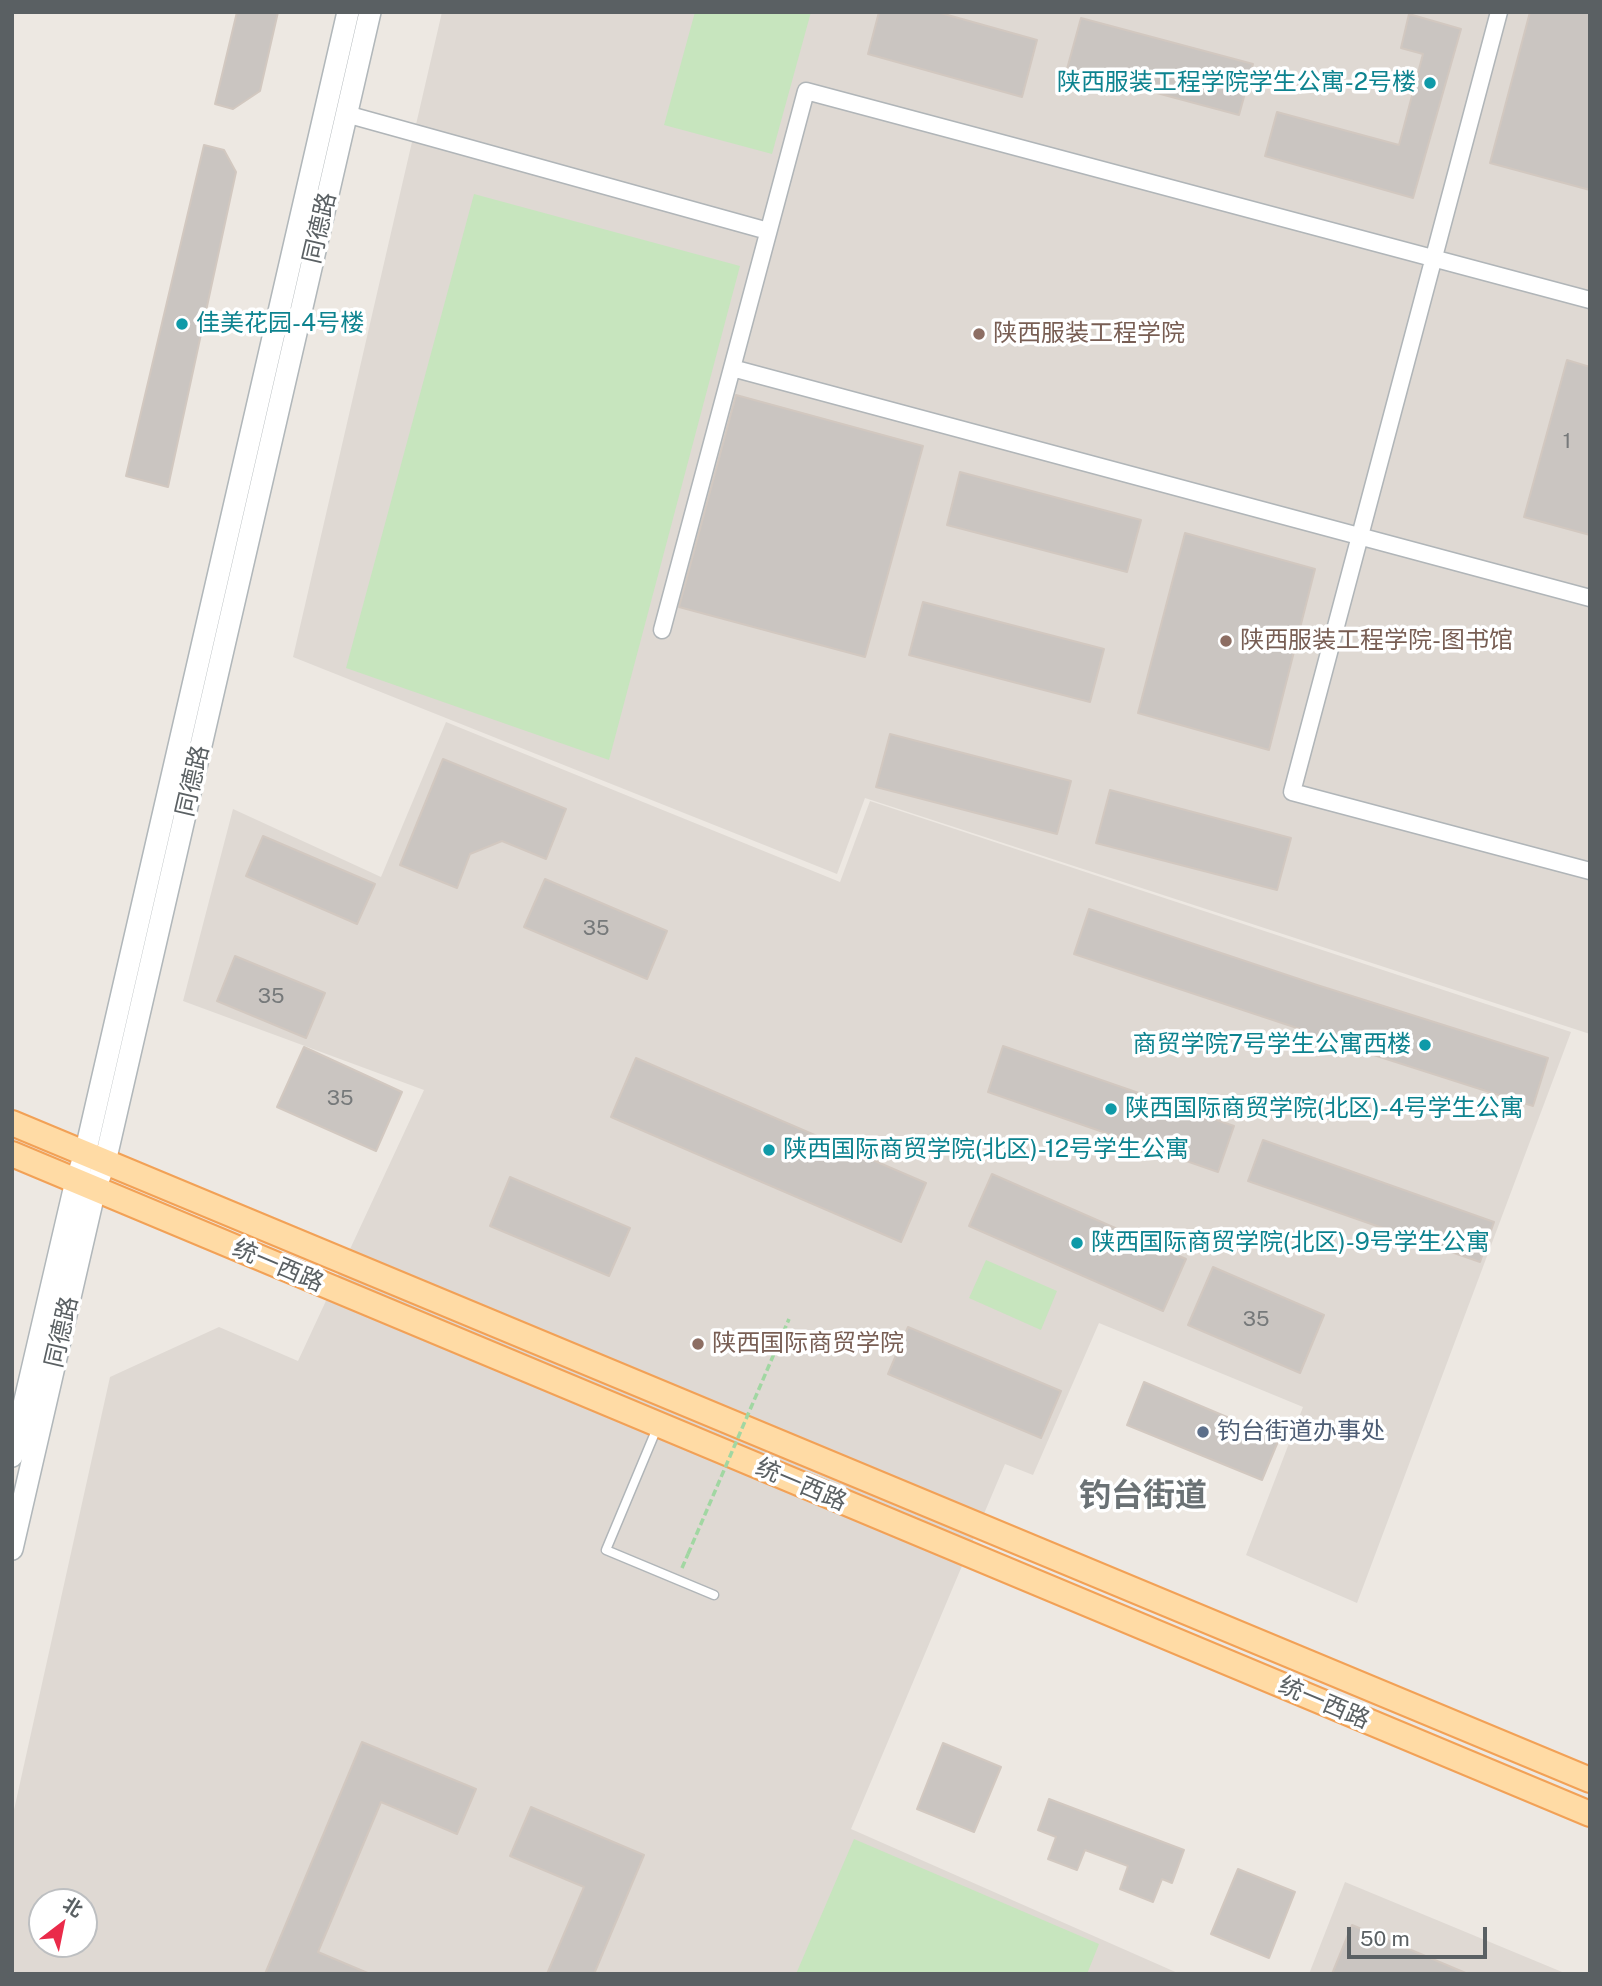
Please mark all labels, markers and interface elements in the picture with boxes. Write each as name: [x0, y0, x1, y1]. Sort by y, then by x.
place label: 陕西服装工程学院学生公寓-2号楼: [1057, 69, 1416, 97]
marker: 陕西服装工程学院学生公寓-2号楼: [1422, 75, 1438, 91]
street label: 同德路: [298, 190, 342, 266]
place label: 佳美花园-4号楼: [196, 310, 364, 338]
marker: 佳美花园-4号楼: [174, 316, 190, 332]
place label: 陕西服装工程学院: [993, 320, 1185, 348]
marker: 陕西服装工程学院: [971, 326, 987, 342]
house number: 1: [1563, 429, 1571, 455]
place label: 陕西服装工程学院-图书馆: [1240, 627, 1513, 655]
marker: 陕西服装工程学院-图书馆: [1218, 633, 1234, 649]
street label: 同德路: [171, 743, 215, 819]
house number: 35: [583, 916, 609, 942]
house number: 35: [258, 984, 284, 1010]
place label: 商贸学院7号学生公寓西楼: [1133, 1031, 1411, 1059]
marker: 商贸学院7号学生公寓西楼: [1417, 1037, 1433, 1053]
house number: 35: [327, 1086, 353, 1112]
place label: 陕西国际商贸学院(北区)-4号学生公寓: [1125, 1095, 1524, 1123]
marker: 陕西国际商贸学院(北区)-4号学生公寓: [1103, 1101, 1119, 1117]
place label: 陕西国际商贸学院(北区)-12号学生公寓: [783, 1136, 1189, 1164]
marker: 陕西国际商贸学院(北区)-12号学生公寓: [761, 1142, 777, 1158]
place label: 陕西国际商贸学院(北区)-9号学生公寓: [1091, 1229, 1490, 1257]
street label: 统一西路: [228, 1234, 328, 1298]
marker: 陕西国际商贸学院(北区)-9号学生公寓: [1069, 1235, 1085, 1251]
street label: 同德路: [40, 1294, 84, 1370]
house number: 35: [1243, 1307, 1269, 1333]
place label: 陕西国际商贸学院: [712, 1330, 904, 1358]
marker: 陕西国际商贸学院: [690, 1336, 706, 1352]
place label: 钓台街道办事处: [1217, 1418, 1385, 1446]
marker: 钓台街道办事处: [1195, 1424, 1211, 1440]
street label: 统一西路: [751, 1453, 851, 1517]
district label: 钓台街道: [1079, 1477, 1207, 1515]
street label: 统一西路: [1274, 1671, 1374, 1735]
north arrow: [28, 1888, 98, 1958]
text: 北: [59, 1893, 87, 1921]
scale bar: [1350, 1912, 1490, 1956]
text: 50 m: [1360, 1926, 1410, 1951]

